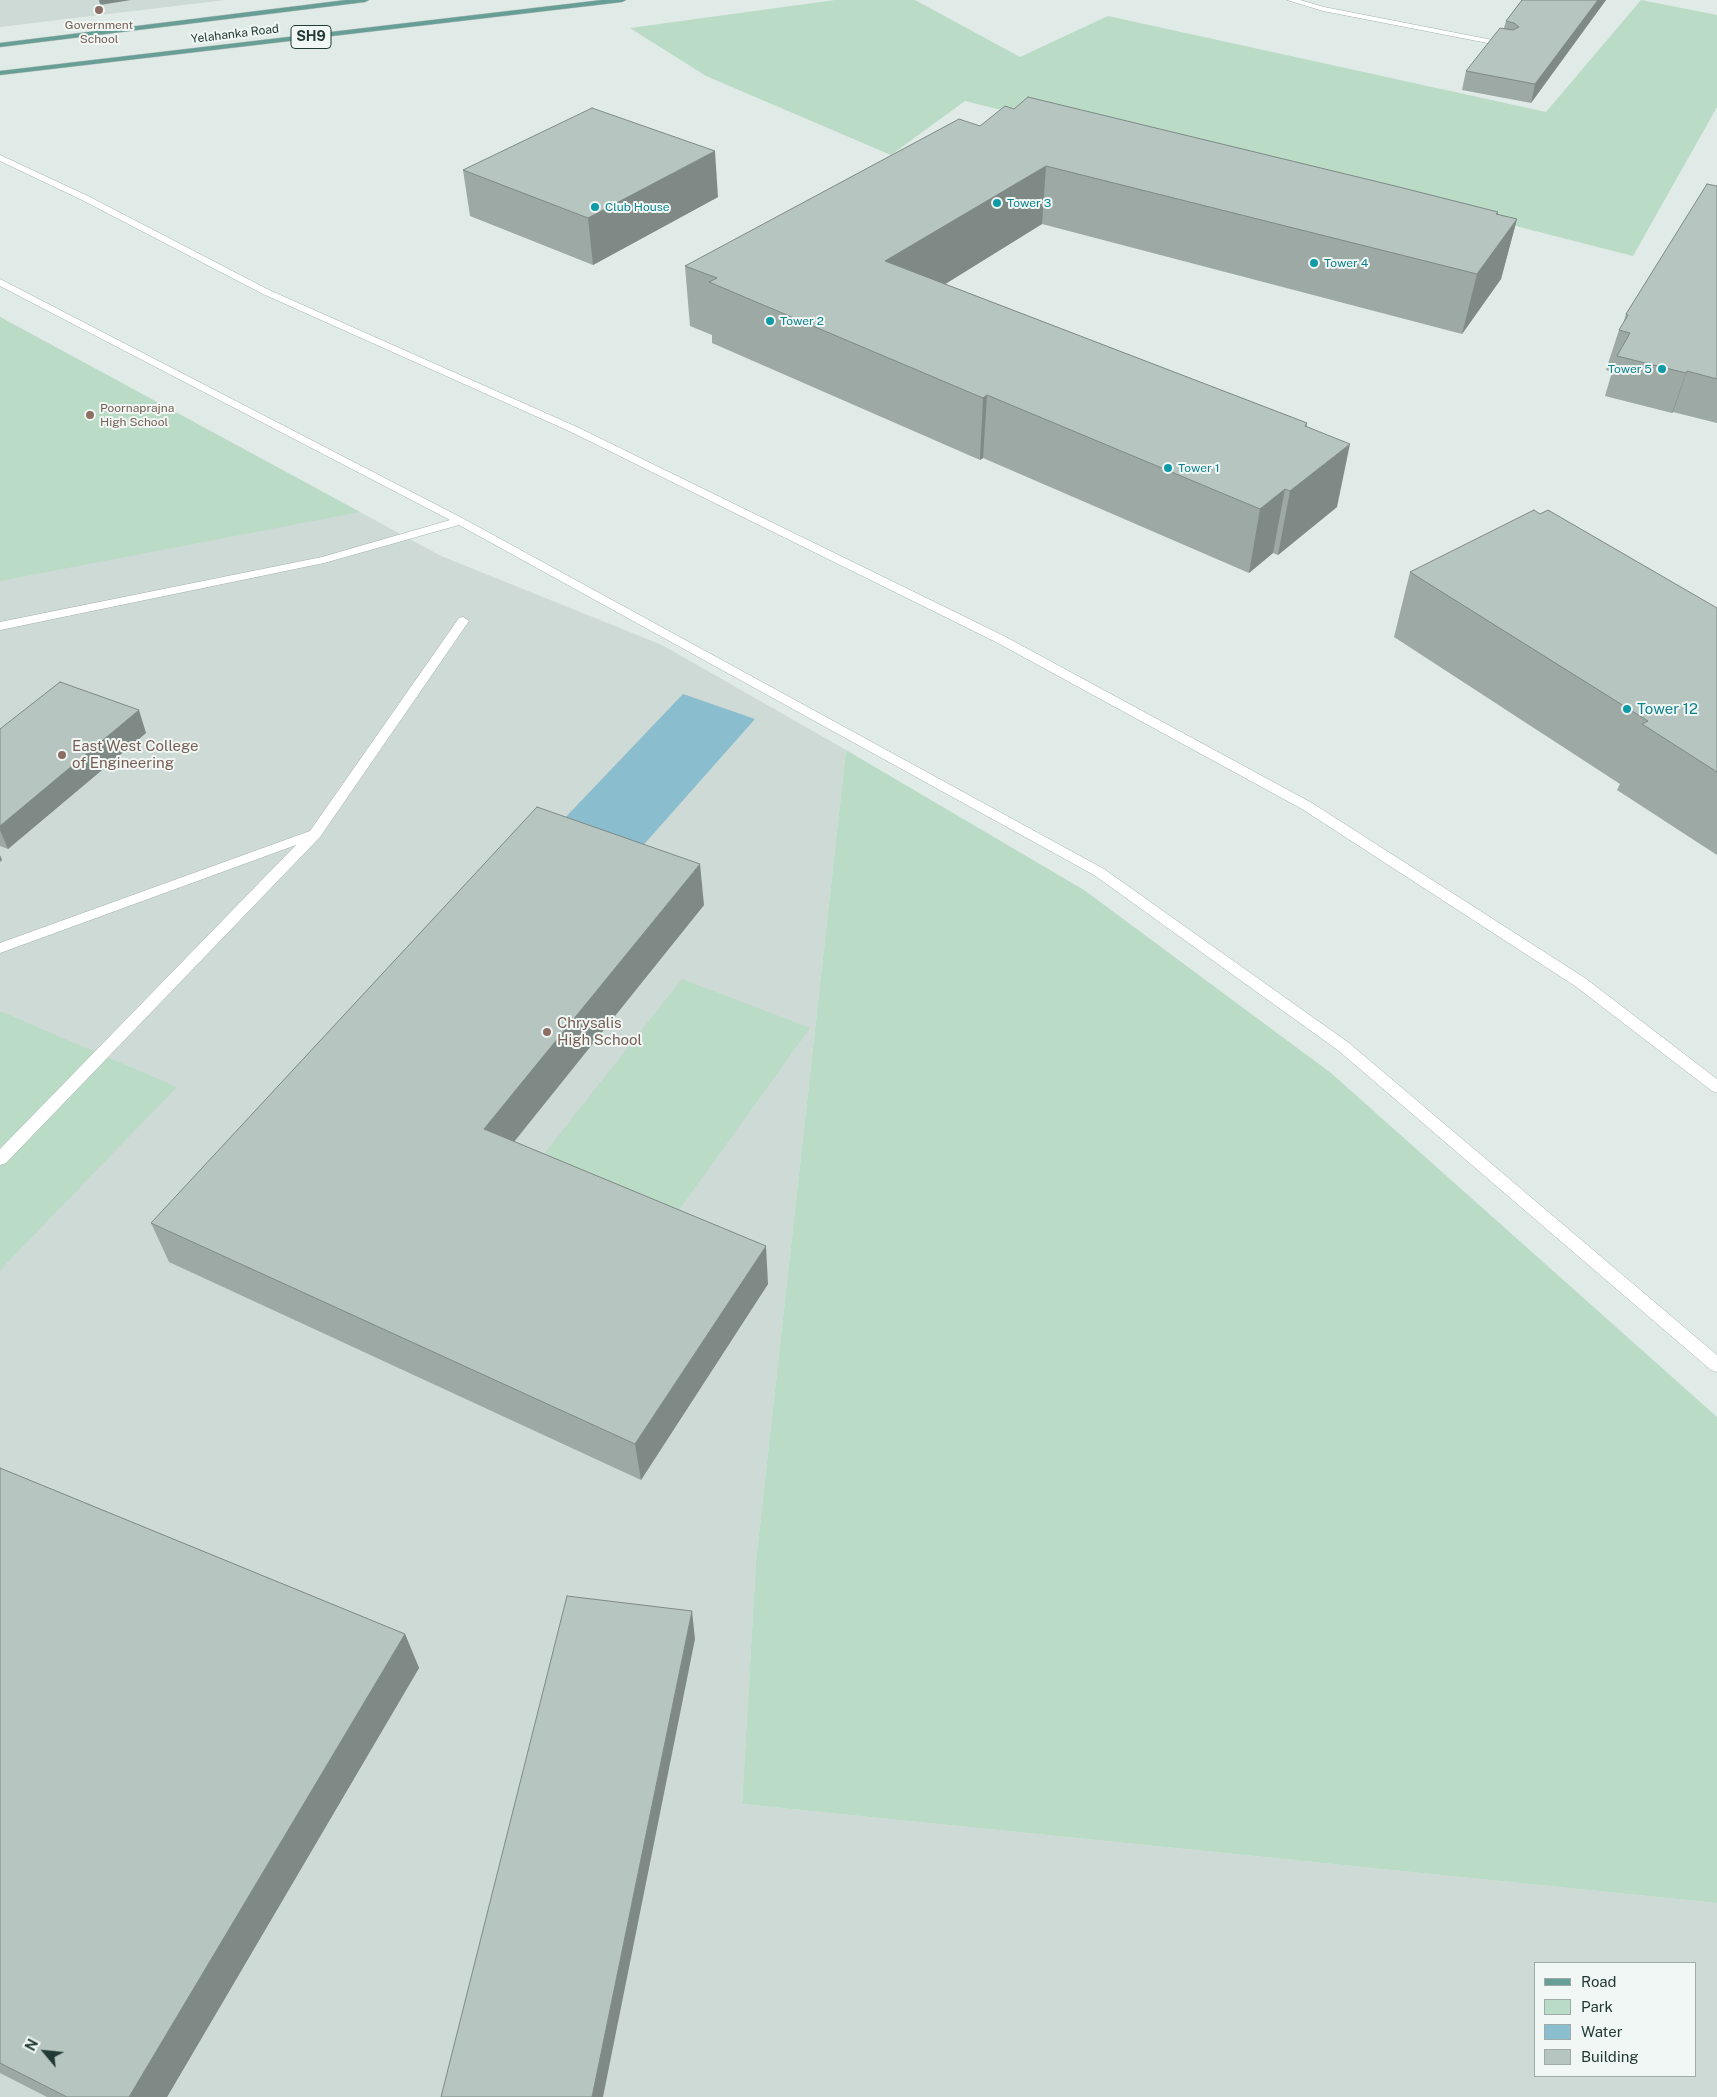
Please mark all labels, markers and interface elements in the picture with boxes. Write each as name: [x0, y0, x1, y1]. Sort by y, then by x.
marker: Government School: [93, 4, 105, 16]
place label: Government School: [65, 18, 133, 46]
street label: Yelahanka Road: [190, 21, 280, 47]
road number: SH9: [291, 26, 331, 48]
place label: Tower 3: [1007, 196, 1051, 210]
marker: Tower 3: [991, 197, 1003, 209]
place label: Club House: [605, 200, 670, 214]
marker: Club House: [589, 201, 601, 213]
place label: Tower 4: [1324, 256, 1368, 270]
marker: Tower 4: [1308, 257, 1320, 269]
place label: Tower 2: [780, 314, 824, 328]
marker: Tower 2: [764, 315, 776, 327]
place label: Tower 5: [1608, 362, 1652, 376]
marker: Tower 5: [1656, 363, 1668, 375]
place label: Poornaprajna High School: [100, 401, 174, 429]
marker: Poornaprajna High School: [84, 409, 96, 421]
place label: Tower 1: [1178, 461, 1220, 475]
marker: Tower 1: [1162, 462, 1174, 474]
place label: Tower 12: [1637, 700, 1698, 718]
marker: Tower 12: [1621, 703, 1633, 715]
place label: East West College of Engineering: [72, 737, 199, 772]
marker: East West College of Engineering: [56, 749, 68, 761]
place label: Chrysalis High School: [557, 1014, 642, 1049]
marker: Chrysalis High School: [541, 1026, 553, 1038]
legend: [1534, 1962, 1697, 2077]
text: Road: [1581, 1973, 1617, 1990]
text: Park: [1581, 1998, 1613, 2015]
text: Water: [1581, 2023, 1623, 2040]
north arrow: [20, 2027, 70, 2077]
text: N: [22, 2036, 41, 2054]
text: Building: [1581, 2048, 1639, 2065]

